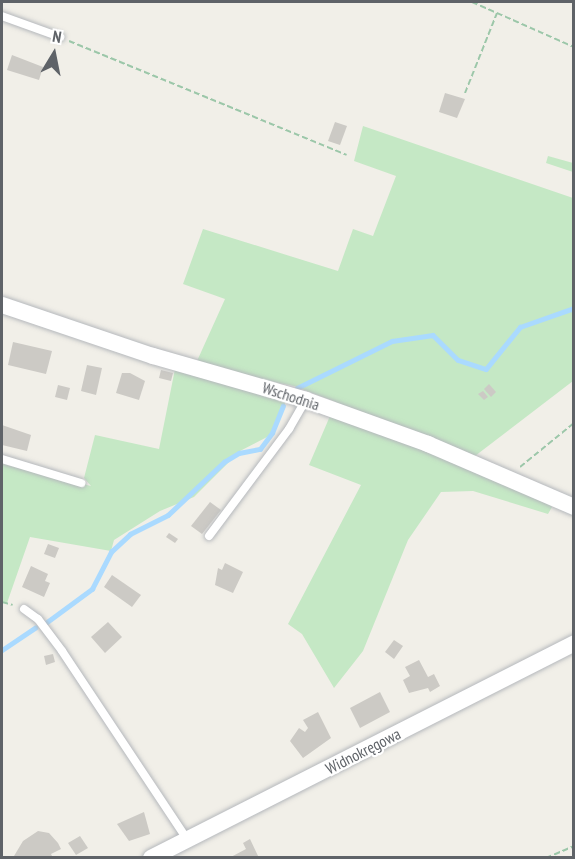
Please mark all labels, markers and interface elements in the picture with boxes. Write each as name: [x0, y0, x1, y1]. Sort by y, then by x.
north arrow: [24, 24, 84, 84]
text: N: [51, 26, 63, 47]
street label: Wschodnia: [260, 378, 322, 414]
street label: Widnokręgowa: [322, 724, 404, 778]

